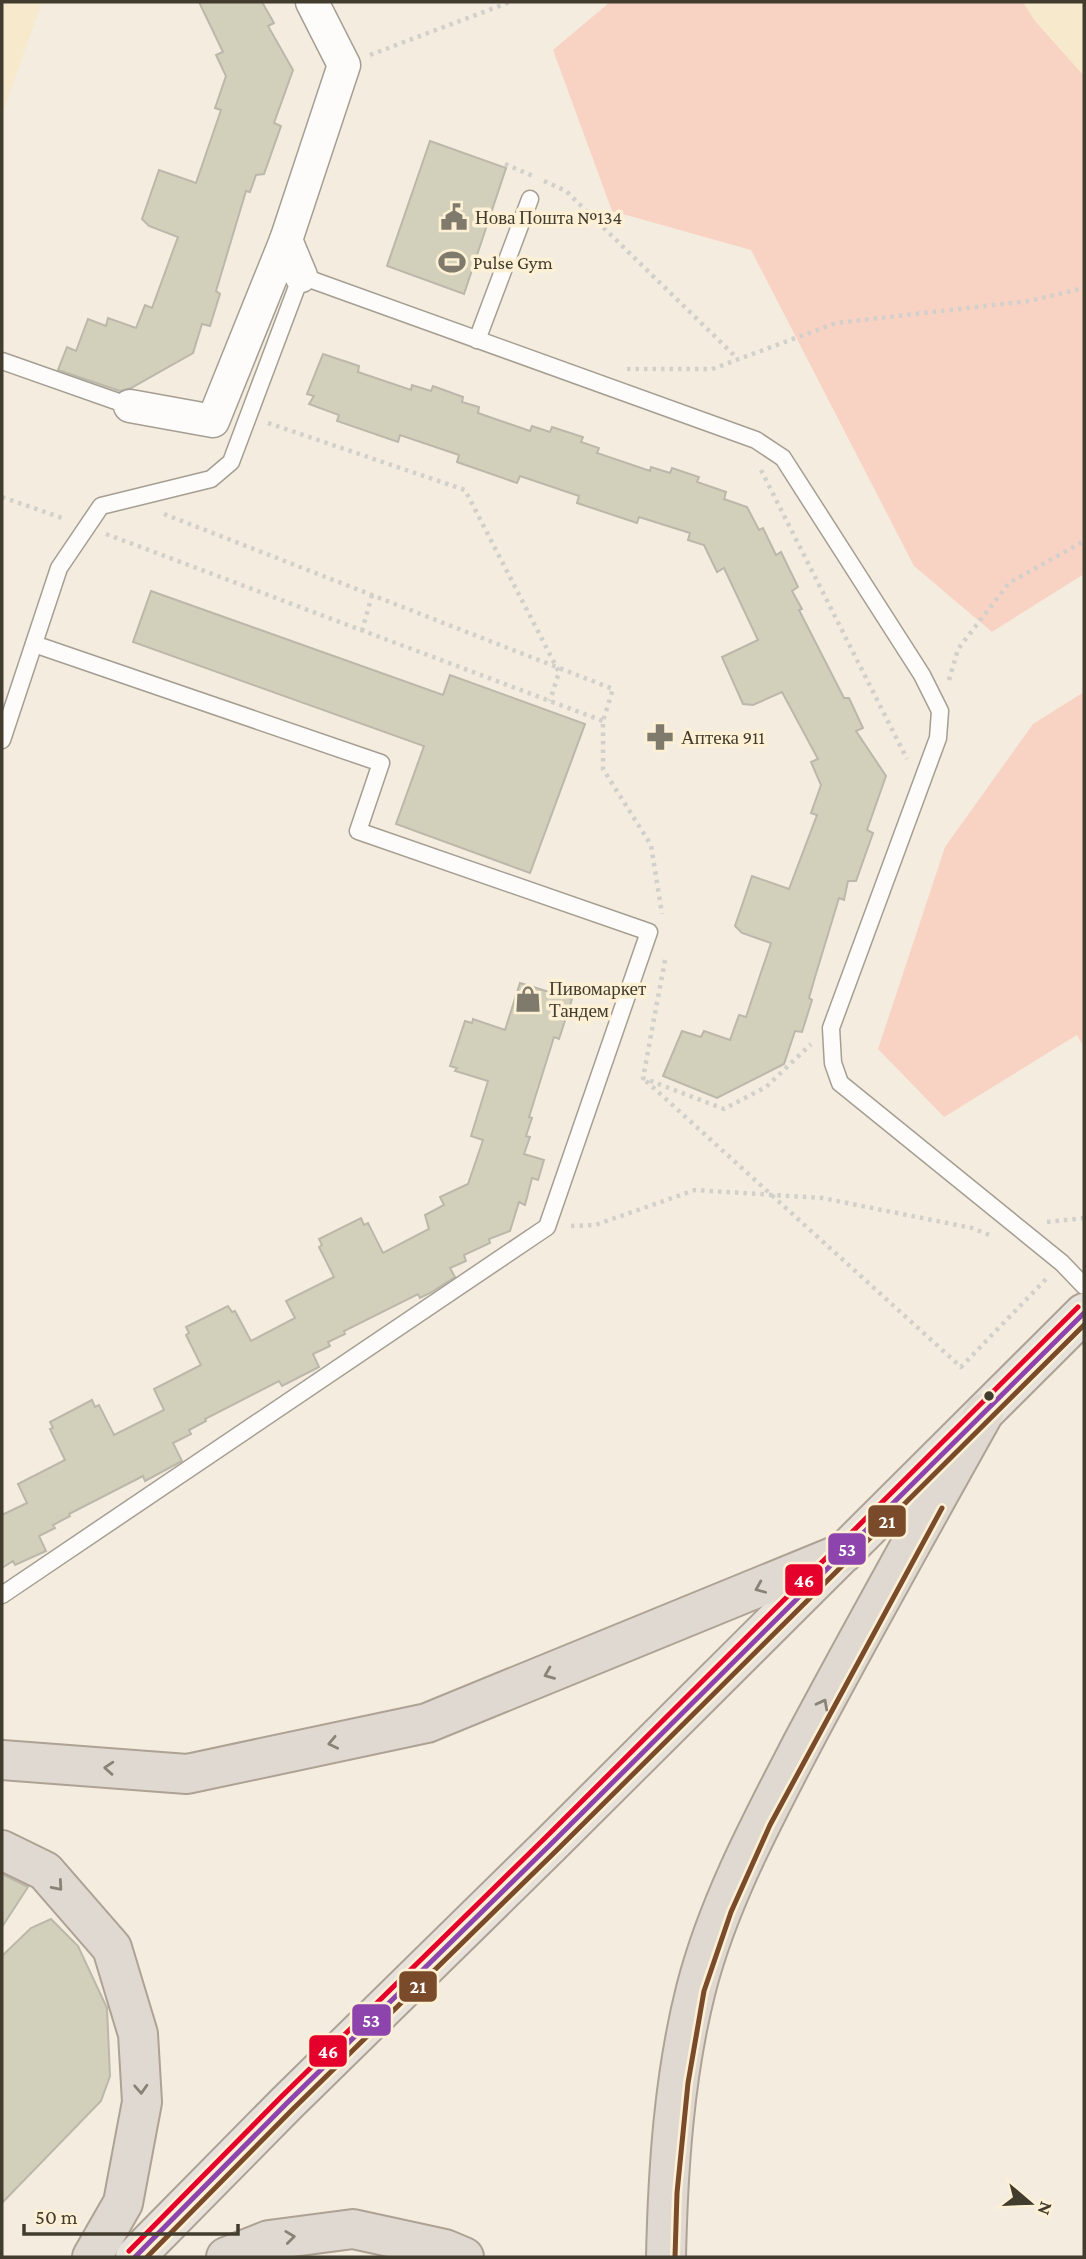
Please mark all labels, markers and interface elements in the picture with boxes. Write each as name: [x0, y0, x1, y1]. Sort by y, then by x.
public building icon: Нова Пошта №134: [439, 202, 469, 232]
place label: Нова Пошта №134: [475, 207, 622, 228]
sports icon: Pulse Gym: [437, 247, 467, 277]
place label: Pulse Gym: [473, 252, 553, 273]
pharmacy icon: Аптека 911: [645, 722, 675, 752]
place label: Аптека 911: [681, 727, 765, 748]
place label: Пивомаркет Тандем: [549, 978, 647, 1021]
shop icon: Пивомаркет Тандем: [513, 984, 543, 1014]
unlabelled marker: [982, 1389, 996, 1403]
line badge: 21: [867, 1504, 907, 1538]
text: 21: [879, 1511, 895, 1532]
line badge: 53: [827, 1532, 867, 1566]
text: 53: [838, 1539, 856, 1560]
line badge: 46: [784, 1563, 824, 1597]
text: 46: [794, 1570, 814, 1591]
one-way arrow: [754, 1579, 766, 1593]
one-way arrow: [544, 1666, 556, 1680]
one-way arrow: [815, 1699, 828, 1712]
one-way arrow: [327, 1735, 339, 1750]
one-way arrow: [104, 1761, 115, 1776]
one-way arrow: [50, 1878, 63, 1891]
line badge: 21: [398, 1970, 438, 2003]
text: 21: [410, 1976, 426, 1997]
line badge: 53: [351, 2003, 392, 2037]
text: 53: [362, 2010, 380, 2031]
line badge: 46: [308, 2034, 348, 2068]
text: 46: [318, 2041, 338, 2062]
one-way arrow: [133, 2084, 148, 2095]
north arrow: [995, 2168, 1065, 2238]
scale bar: [24, 2192, 238, 2236]
text: N: [1034, 2199, 1058, 2218]
text: 50 m: [35, 2205, 78, 2229]
one-way arrow: [285, 2230, 296, 2245]

